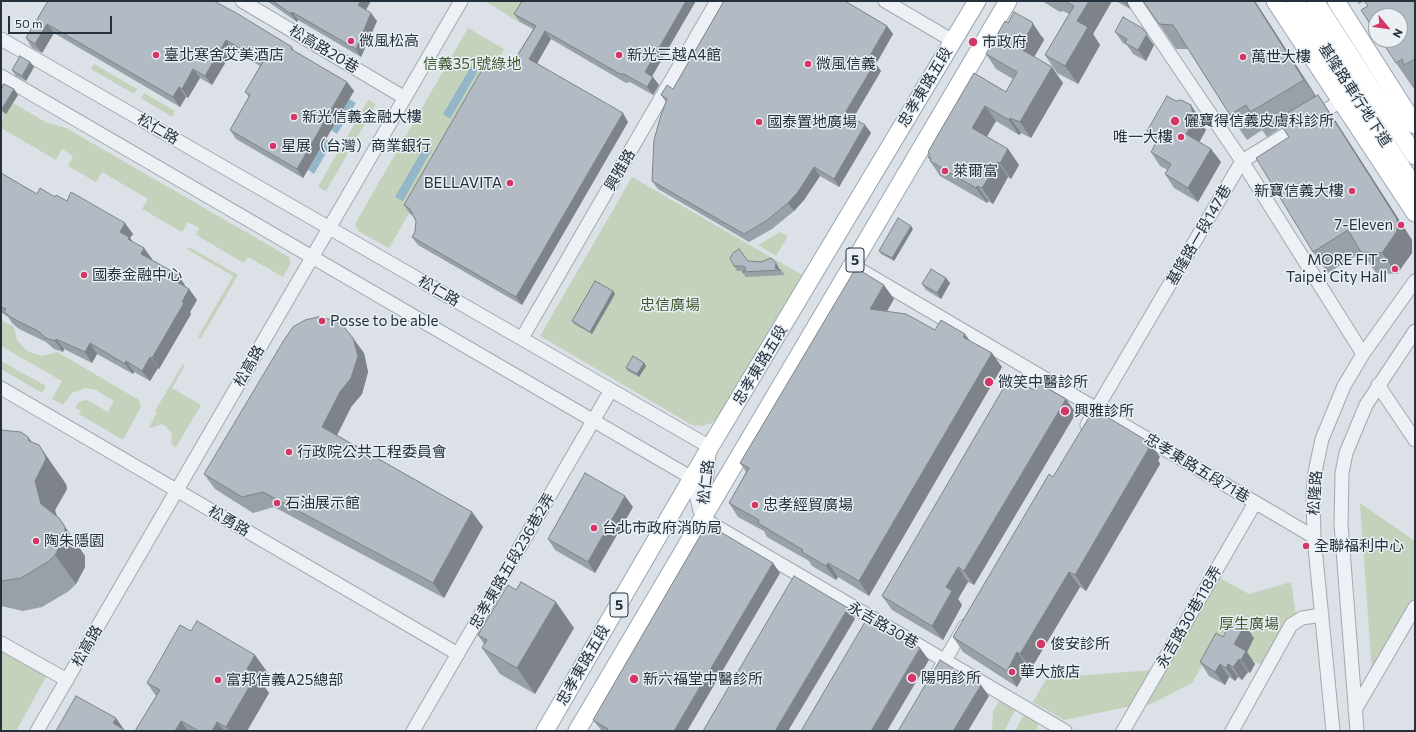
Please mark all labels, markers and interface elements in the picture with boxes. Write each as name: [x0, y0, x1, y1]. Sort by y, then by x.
scale bar: [10, 8, 114, 34]
north arrow: [1368, 8, 1408, 48]
text: 50 m: [15, 16, 43, 30]
street label: 松高路20巷: [286, 21, 362, 77]
text: N: [1390, 27, 1406, 40]
place label: 微風松高: [359, 32, 419, 50]
place label: 市政府: [982, 33, 1027, 51]
marker: 微風松高: [346, 36, 356, 46]
marker: 市政府: [967, 36, 979, 48]
street label: 基隆路車行地下道: [1315, 40, 1395, 150]
street label: 忠孝東路五段: [894, 44, 956, 130]
place label: 臺北寒舍艾美酒店: [164, 46, 284, 64]
place label: 新光三越A4館: [627, 46, 721, 64]
place label: 萬世大樓: [1251, 48, 1311, 66]
marker: 臺北寒舍艾美酒店: [151, 50, 161, 60]
marker: 新光三越A4館: [614, 50, 624, 60]
marker: 萬世大樓: [1238, 52, 1248, 62]
park label: 信義351號綠地: [423, 55, 521, 73]
place label: 微風信義: [816, 55, 876, 73]
marker: 微風信義: [803, 59, 813, 69]
place label: 新光信義金融大樓: [302, 108, 422, 126]
street label: 松仁路: [134, 110, 182, 148]
marker: 新光信義金融大樓: [289, 112, 299, 122]
place label: 儷寶得信義皮膚科診所: [1184, 112, 1334, 130]
place label: 國泰置地廣場: [767, 113, 857, 131]
marker: 儷寶得信義皮膚科診所: [1169, 115, 1181, 127]
marker: 國泰置地廣場: [754, 117, 764, 127]
place label: 唯一大樓: [1113, 128, 1173, 146]
marker: 唯一大樓: [1176, 132, 1186, 142]
place label: 星展（台灣）商業銀行: [281, 137, 431, 155]
marker: 星展（台灣）商業銀行: [268, 141, 278, 151]
street label: 興雅路: [601, 146, 639, 194]
place label: 萊爾富: [953, 162, 998, 180]
marker: 萊爾富: [940, 166, 950, 176]
place label: BELLAVITA: [424, 174, 502, 192]
marker: BELLAVITA: [505, 178, 515, 188]
street label: 基隆路一段147巷: [1163, 182, 1235, 288]
place label: 新寶信義大樓: [1254, 182, 1344, 200]
marker: 新寶信義大樓: [1347, 186, 1357, 196]
place label: 7-Eleven: [1334, 216, 1393, 234]
marker: 7-Eleven: [1396, 220, 1406, 230]
road number: 5: [846, 248, 864, 272]
place label: MORE FIT - Taipei City Hall: [1286, 251, 1387, 286]
marker: MORE FIT - Taipei City Hall: [1390, 264, 1400, 274]
place label: 國泰金融中心: [92, 266, 182, 284]
marker: 國泰金融中心: [79, 270, 89, 280]
street label: 松仁路: [415, 272, 463, 310]
park label: 忠信廣場: [640, 296, 700, 314]
place label: Posse to be able: [330, 312, 438, 330]
marker: Posse to be able: [317, 316, 327, 326]
street label: 忠孝東路五段: [729, 322, 791, 408]
street label: 松高路: [230, 342, 268, 390]
place label: 微笑中醫診所: [998, 373, 1088, 391]
marker: 微笑中醫診所: [983, 376, 995, 388]
place label: 興雅診所: [1074, 402, 1134, 420]
marker: 興雅診所: [1059, 405, 1071, 417]
street label: 忠孝東路五段71巷: [1141, 430, 1253, 506]
place label: 行政院公共工程委員會: [297, 443, 447, 461]
marker: 行政院公共工程委員會: [284, 447, 294, 457]
street label: 松仁路: [694, 459, 718, 505]
street label: 松隆路: [1304, 470, 1326, 516]
street label: 忠孝東路五段236巷2弄: [466, 490, 558, 632]
place label: 石油展示館: [285, 494, 360, 512]
place label: 忠孝經貿廣場: [763, 496, 853, 514]
marker: 石油展示館: [272, 498, 282, 508]
marker: 忠孝經貿廣場: [750, 500, 760, 510]
street label: 松勇路: [205, 502, 253, 540]
place label: 台北市政府消防局: [602, 519, 722, 537]
marker: 台北市政府消防局: [589, 523, 599, 533]
place label: 陶朱隱園: [44, 532, 104, 550]
marker: 陶朱隱園: [31, 536, 41, 546]
place label: 全聯福利中心: [1314, 537, 1404, 555]
marker: 全聯福利中心: [1301, 541, 1311, 551]
street label: 永吉路30巷118弄: [1152, 563, 1226, 671]
road number: 5: [610, 593, 628, 617]
street label: 永吉路30巷: [845, 598, 921, 652]
park label: 厚生廣場: [1219, 615, 1279, 633]
street label: 松高路: [68, 622, 106, 670]
street label: 忠孝東路五段: [553, 622, 613, 708]
place label: 俊安診所: [1050, 635, 1110, 653]
marker: 俊安診所: [1035, 638, 1047, 650]
place label: 華大旅店: [1020, 663, 1080, 681]
marker: 華大旅店: [1007, 667, 1017, 677]
place label: 陽明診所: [921, 669, 981, 687]
place label: 新六福堂中醫診所: [643, 670, 763, 688]
place label: 富邦信義A25總部: [226, 671, 343, 689]
marker: 陽明診所: [906, 672, 918, 684]
marker: 新六福堂中醫診所: [628, 673, 640, 685]
marker: 富邦信義A25總部: [213, 675, 223, 685]

